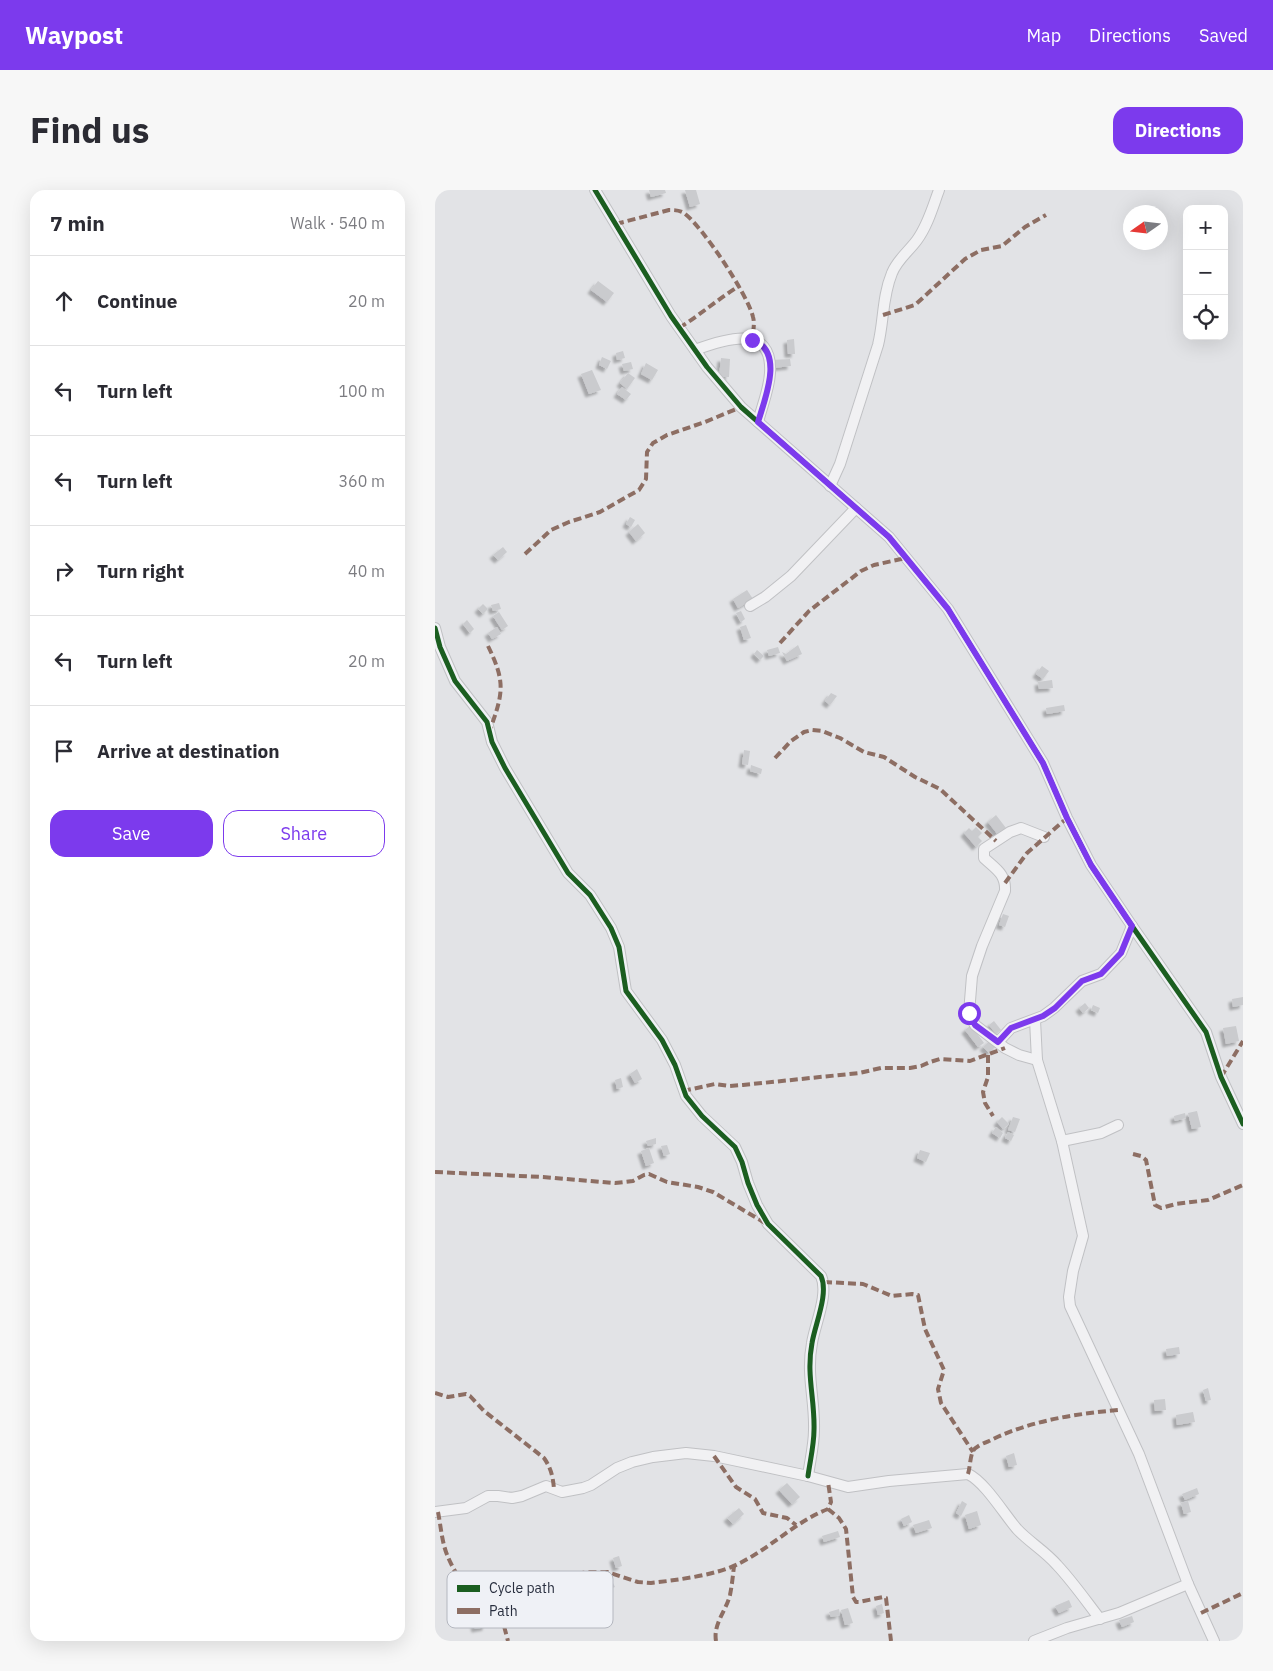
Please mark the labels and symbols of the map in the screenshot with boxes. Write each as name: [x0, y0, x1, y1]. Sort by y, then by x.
north arrow: [1123, 205, 1168, 250]
route end: [741, 329, 764, 352]
route start: [958, 1002, 981, 1025]
legend: [447, 1571, 613, 1628]
text: Cycle path: [489, 1579, 555, 1597]
text: Path: [489, 1602, 518, 1620]

